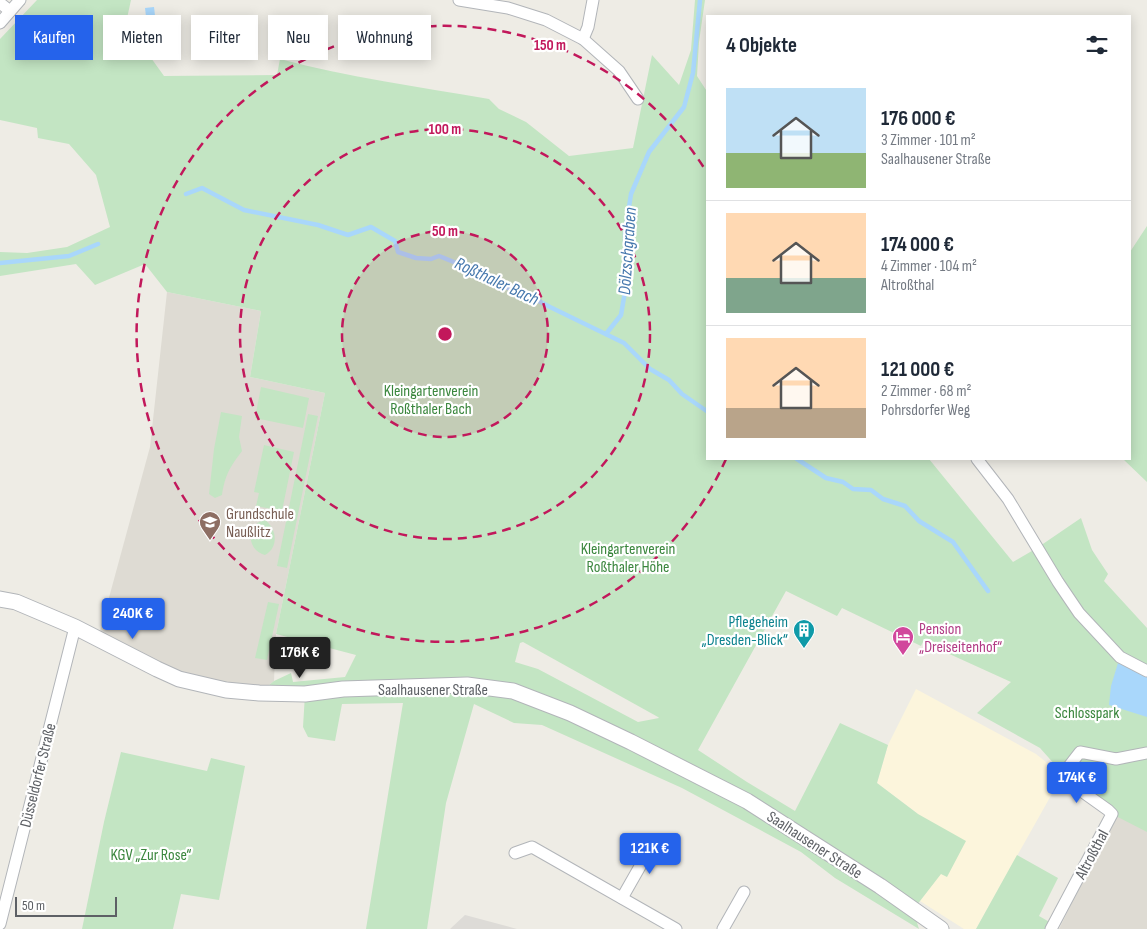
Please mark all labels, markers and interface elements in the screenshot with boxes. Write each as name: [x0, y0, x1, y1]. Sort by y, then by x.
chip: Kaufen: [15, 15, 93, 60]
chip: Mieten: [103, 15, 181, 60]
chip: Filter: [191, 15, 258, 60]
chip: Neu: [268, 15, 328, 60]
chip: Wohnung: [338, 15, 431, 60]
icon: filters: [1083, 31, 1111, 59]
text: 4 Objekte: [726, 33, 797, 58]
text: 150 m: [534, 36, 566, 55]
text: 176 000 €: [881, 106, 955, 131]
icon: home: [766, 108, 826, 168]
text: 100 m: [429, 120, 461, 139]
text: 3 Zimmer · 101 m²: [881, 131, 976, 150]
text: Saalhausener Straße: [881, 150, 991, 169]
water label: Dölzschgraben: [614, 206, 641, 296]
text: 50 m: [432, 222, 458, 241]
text: 174 000 €: [881, 232, 954, 257]
icon: home: [766, 233, 826, 293]
water label: Roßthaler Bach: [451, 253, 543, 310]
text: 4 Zimmer · 104 m²: [881, 257, 977, 276]
text: Altroßthal: [881, 276, 934, 295]
centre of rings: [436, 325, 454, 343]
text: 121 000 €: [881, 357, 954, 382]
icon: home: [766, 358, 826, 418]
park label: Kleingartenverein Roßthaler Bach: [384, 382, 478, 419]
text: 2 Zimmer · 68 m²: [881, 382, 971, 401]
text: Pohrsdorfer Weg: [881, 401, 970, 420]
place label: Grundschule Naußlitz: [226, 505, 294, 542]
school or university icon: Grundschule Naußlitz: [198, 510, 222, 541]
park label: Kleingartenverein Roßthaler Höhe: [581, 540, 675, 577]
pin: 240K €: [92, 598, 174, 640]
text: 240K €: [113, 604, 153, 623]
place label: Pflegeheim „Dresden-Blick“: [701, 613, 788, 650]
building icon: Pflegeheim „Dresden-Blick“: [792, 618, 816, 649]
place label: Pension „Dreiseitenhof“: [919, 620, 1002, 657]
hotel icon: Pension „Dreiseitenhof“: [891, 625, 915, 656]
pin: 176K €: [259, 636, 341, 679]
text: 176K €: [280, 643, 320, 662]
street label: Saalhausener Straße: [378, 681, 488, 700]
park label: Schlosspark: [1055, 704, 1119, 723]
street label: Düsseldorfer Straße: [16, 721, 61, 829]
pin: 174K €: [1036, 762, 1118, 804]
text: 174K €: [1058, 768, 1096, 787]
street label: Saalhausener Straße: [763, 807, 865, 883]
street label: Altroßthal: [1071, 827, 1113, 884]
pin: 121K €: [609, 832, 691, 875]
text: 121K €: [631, 839, 669, 858]
park label: KGV „Zur Rose“: [111, 846, 191, 865]
scale bar: [15, 894, 118, 917]
text: 50 m: [22, 897, 45, 914]

